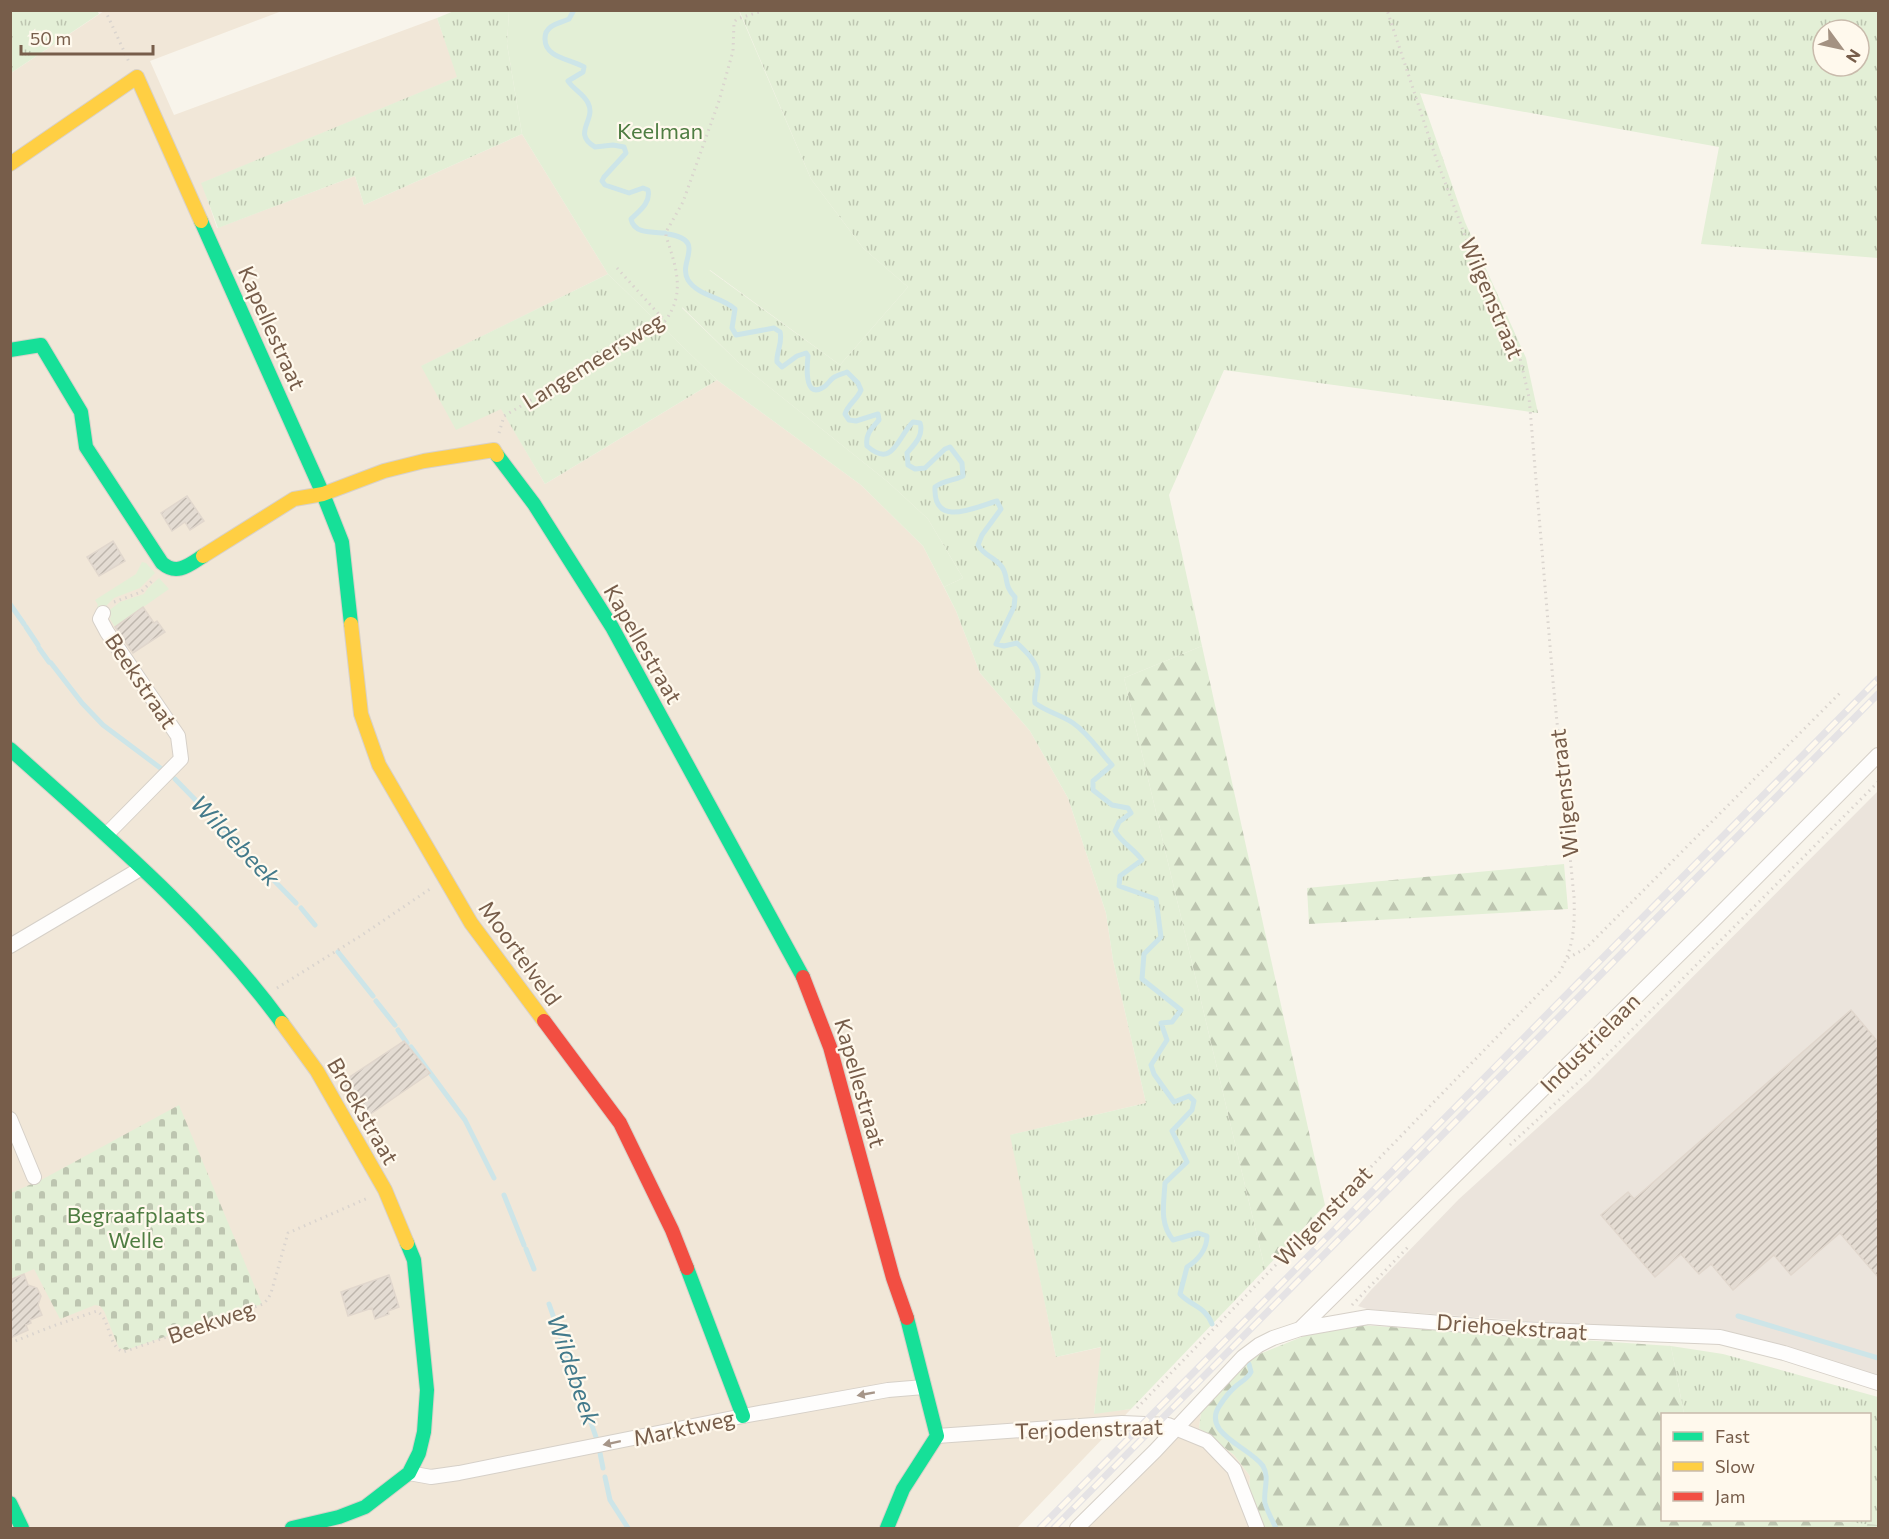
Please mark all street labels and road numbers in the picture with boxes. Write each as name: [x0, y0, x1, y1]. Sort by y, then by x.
street label: Wilgenstraat: [1455, 233, 1530, 363]
street label: Kapellestraat: [233, 261, 312, 394]
street label: Langemeersweg: [517, 306, 668, 415]
street label: Kapellestraat: [598, 579, 688, 708]
street label: Beekstraat: [100, 628, 183, 733]
street label: Wilgenstraat: [1543, 727, 1584, 859]
street label: Moortelveld: [473, 895, 567, 1010]
street label: Industrielaan: [1534, 987, 1645, 1098]
street label: Kapellestraat: [829, 1015, 892, 1151]
street label: Broekstraat: [322, 1053, 405, 1169]
street label: Wilgenstraat: [1268, 1160, 1377, 1271]
street label: Beekweg: [164, 1294, 258, 1349]
street label: Driehoekstraat: [1436, 1308, 1588, 1345]
street label: Marktweg: [631, 1404, 737, 1451]
street label: Terjodenstraat: [1015, 1412, 1163, 1445]

